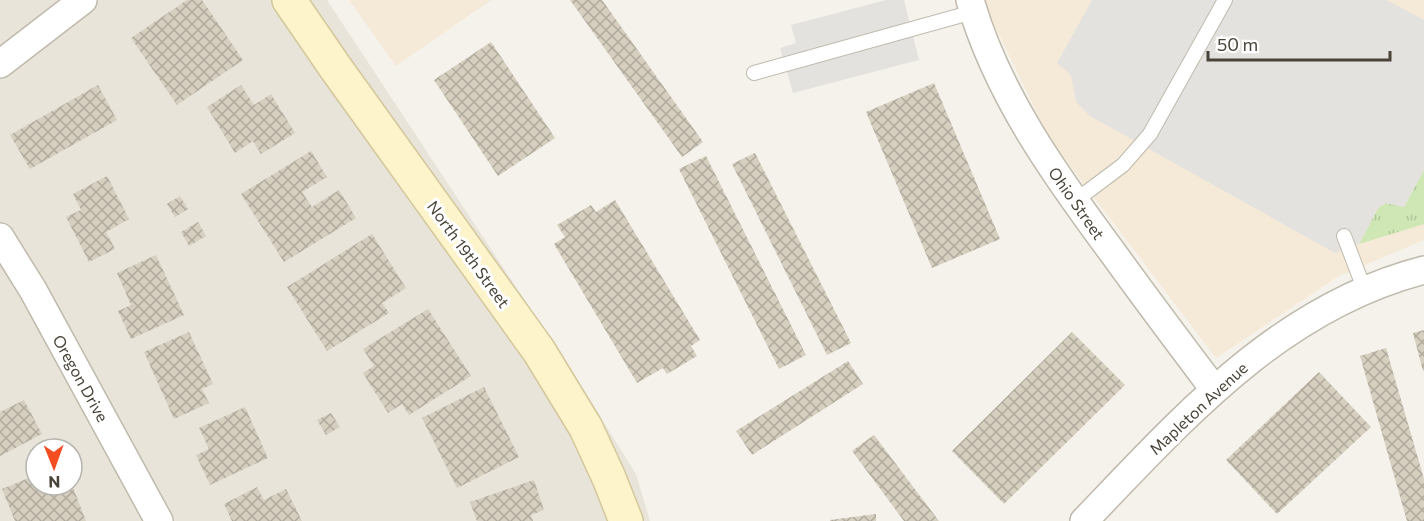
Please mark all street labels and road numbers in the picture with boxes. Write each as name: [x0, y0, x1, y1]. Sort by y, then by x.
street label: Ohio Street: [1045, 163, 1109, 243]
street label: North 19th Street: [424, 197, 514, 311]
street label: Oregon Drive: [49, 331, 113, 425]
street label: Mapleton Avenue: [1145, 358, 1251, 458]

